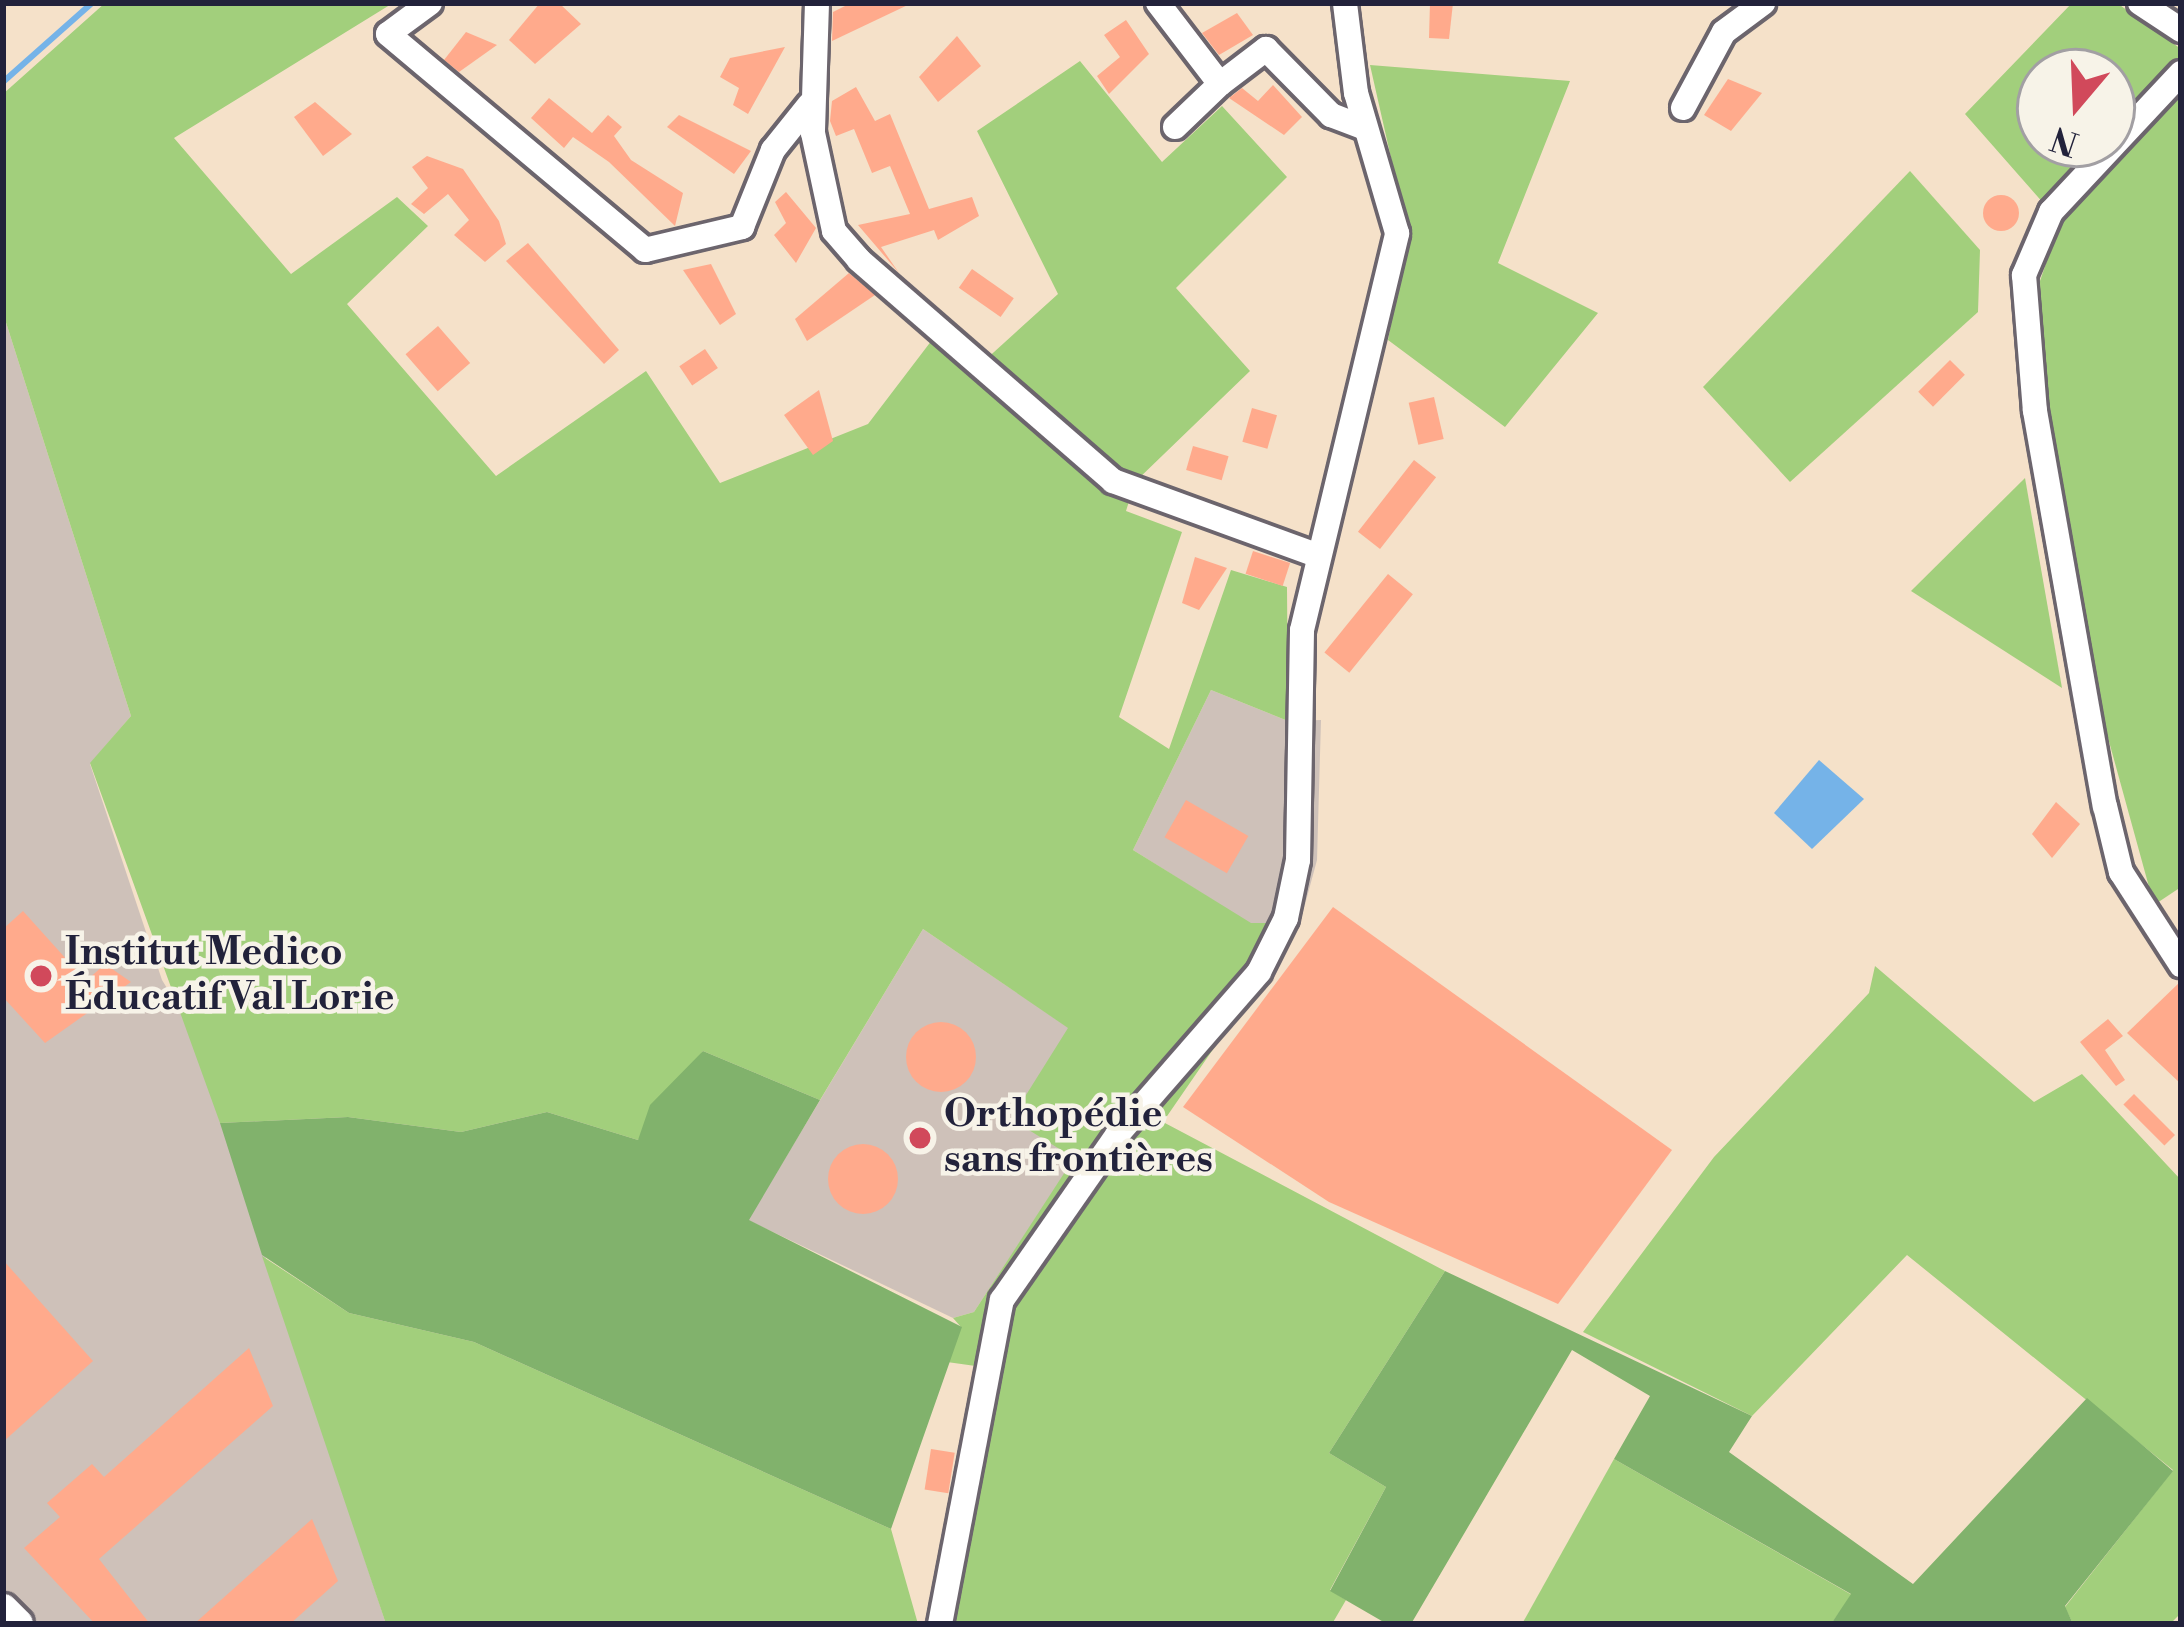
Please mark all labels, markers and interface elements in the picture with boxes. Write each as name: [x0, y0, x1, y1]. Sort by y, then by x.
north arrow: [2016, 48, 2136, 168]
text: N: [2046, 116, 2084, 163]
place label: Institut Medico Éducatif Val Lorie: [65, 931, 395, 1022]
marker: Institut Medico Éducatif Val Lorie: [28, 963, 54, 989]
place label: Orthopédie sans frontières: [944, 1093, 1213, 1184]
marker: Orthopédie sans frontières: [907, 1125, 933, 1151]

